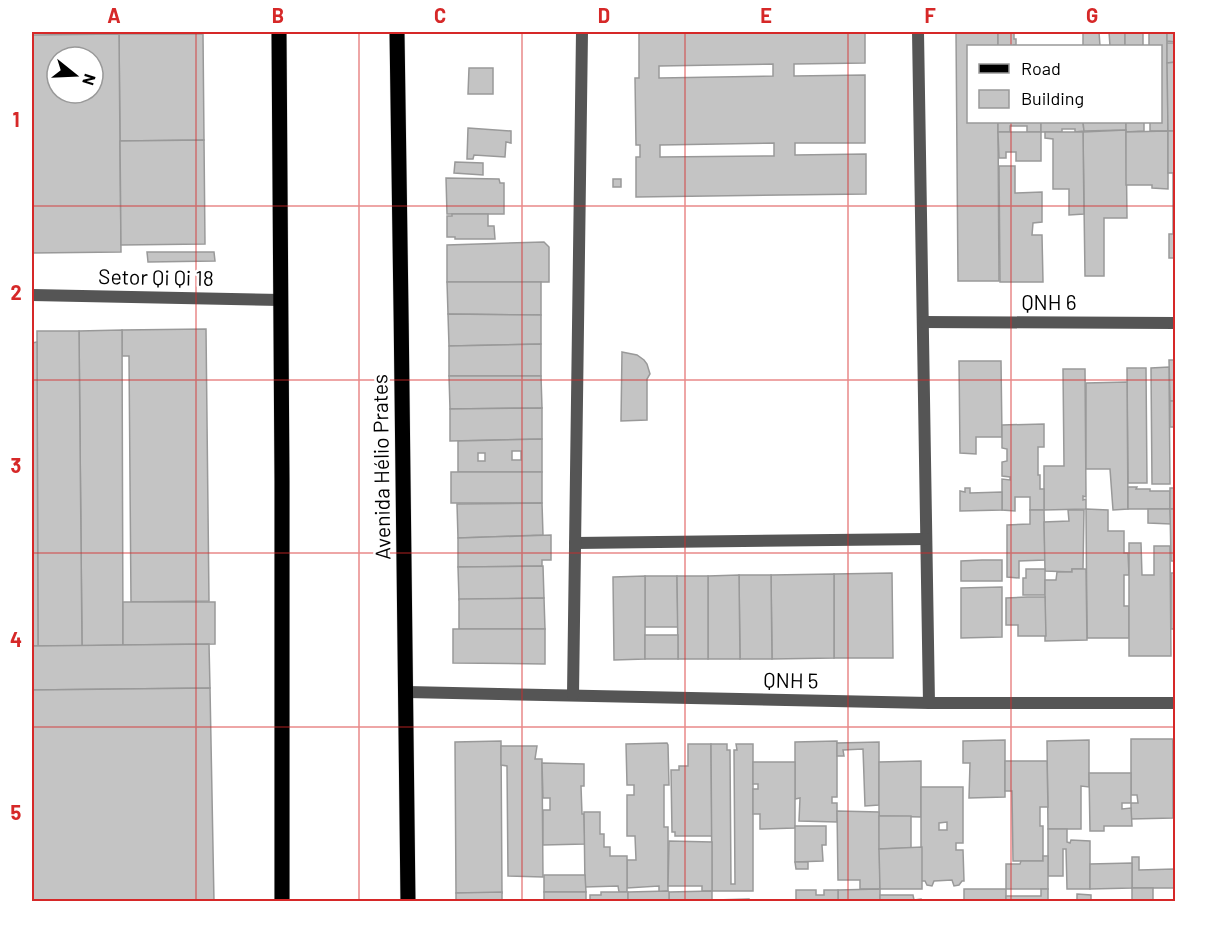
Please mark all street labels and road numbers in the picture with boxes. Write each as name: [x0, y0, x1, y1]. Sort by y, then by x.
street label: Setor Qi Qi 18: [98, 263, 214, 290]
street label: QNH 6: [1021, 289, 1077, 314]
street label: Avenida Hélio Prates: [366, 374, 395, 560]
street label: QNH 5: [763, 667, 819, 692]

